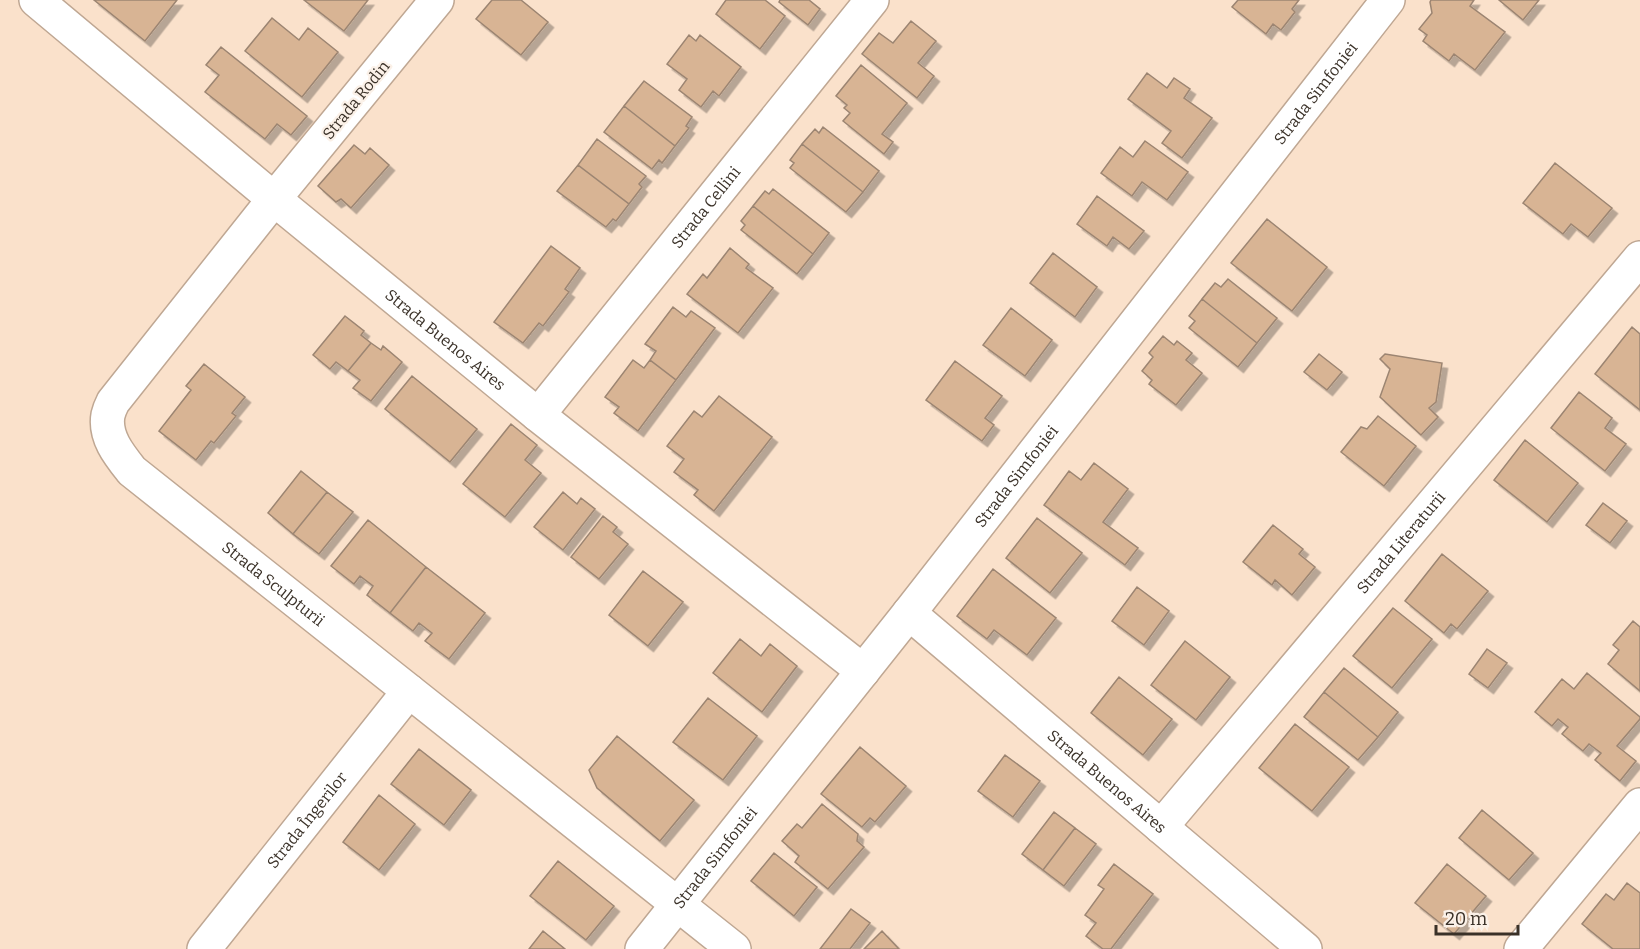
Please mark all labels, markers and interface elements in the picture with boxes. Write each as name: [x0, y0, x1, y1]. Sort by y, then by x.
street label: Strada Simfoniei: [1270, 38, 1361, 148]
street label: Strada Rodin: [319, 57, 393, 143]
street label: Strada Cellini: [667, 162, 744, 252]
street label: Strada Buenos Aires: [382, 285, 510, 394]
street label: Strada Simfoniei: [970, 421, 1062, 531]
street label: Strada Literaturii: [1352, 488, 1449, 597]
street label: Strada Sculpturii: [219, 537, 329, 630]
street label: Strada Buenos Aires: [1044, 726, 1170, 837]
street label: Strada Îngerilor: [263, 768, 351, 872]
street label: Strada Simfoniei: [669, 803, 761, 912]
scale bar: [1436, 898, 1518, 936]
text: 20 m: [1445, 908, 1487, 930]

